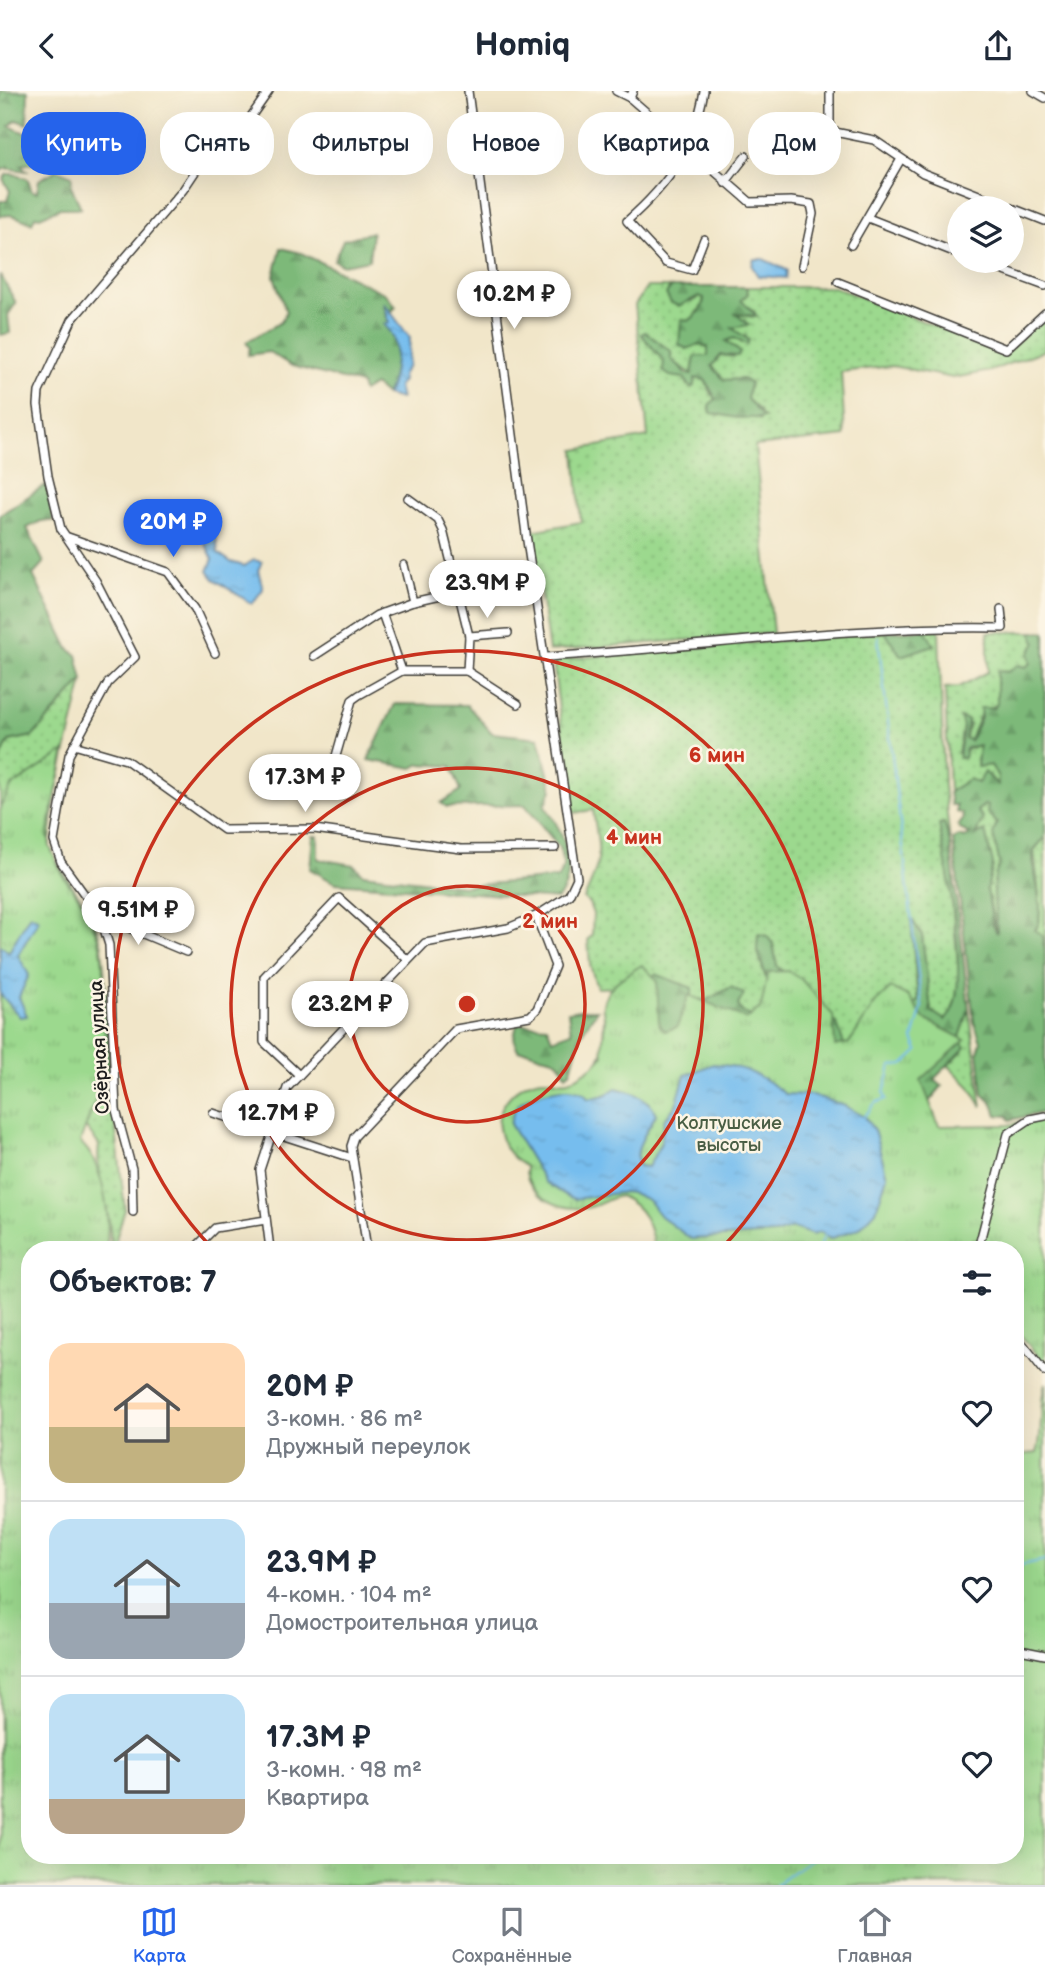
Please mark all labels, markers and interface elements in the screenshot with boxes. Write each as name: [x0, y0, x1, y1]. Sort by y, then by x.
text: Homiq: [475, 26, 570, 65]
icon: back: [28, 27, 66, 65]
icon: share: [979, 27, 1017, 65]
chip: Купить: [21, 112, 146, 175]
chip: Снять: [160, 112, 274, 175]
chip: Фильтры: [288, 112, 433, 175]
chip: Новое: [447, 112, 564, 175]
chip: Квартира: [578, 112, 734, 175]
chip: Дом: [748, 112, 841, 175]
map controls: [947, 196, 1024, 273]
button: layers: [947, 196, 1024, 273]
pin: 10.2M ₽: [449, 271, 579, 331]
text: 10.2M ₽: [473, 280, 555, 308]
pin: 20M ₽: [124, 499, 222, 559]
text: 20M ₽: [139, 508, 207, 536]
pin: 23.9M ₽: [422, 561, 552, 620]
text: 23.9M ₽: [445, 569, 529, 597]
text: 6 мин: [689, 743, 745, 768]
pin: 17.3M ₽: [240, 755, 370, 814]
text: 17.3M ₽: [265, 763, 345, 791]
text: 4 мин: [606, 825, 662, 850]
pin: 9.51M ₽: [73, 887, 203, 947]
text: 9.51M ₽: [98, 896, 178, 924]
text: 2 мин: [522, 909, 578, 934]
street label: Озёрная улица: [85, 979, 115, 1115]
pin: 23.2M ₽: [285, 981, 415, 1041]
text: 23.2M ₽: [308, 990, 392, 1018]
centre of rings: [455, 992, 479, 1016]
pin: 12.7M ₽: [213, 1091, 343, 1150]
text: 12.7M ₽: [238, 1099, 318, 1127]
park label: Колтушские высоты: [676, 1112, 782, 1157]
icon: filters: [958, 1264, 996, 1302]
text: Объектов: 7: [49, 1265, 217, 1301]
text: 20M ₽: [266, 1369, 354, 1405]
icon: home: [105, 1371, 189, 1455]
icon: heart: [958, 1394, 996, 1432]
text: 3-комн. · 86 m²: [266, 1405, 423, 1433]
text: Дружный переулок: [266, 1433, 471, 1461]
text: 23.9M ₽: [266, 1545, 376, 1581]
icon: home: [105, 1547, 189, 1631]
icon: heart: [958, 1570, 996, 1608]
text: 4-комн. · 104 m²: [266, 1581, 432, 1609]
text: Домостроительная улица: [266, 1609, 538, 1637]
text: 17.3M ₽: [266, 1720, 371, 1756]
icon: home: [105, 1722, 189, 1806]
icon: heart: [958, 1745, 996, 1783]
text: 3-комн. · 98 m²: [266, 1756, 422, 1784]
text: Квартира: [266, 1784, 369, 1812]
tab: Карта: [133, 1903, 186, 1968]
tab: Сохранённые: [452, 1903, 572, 1968]
tab: Главная: [837, 1903, 912, 1968]

